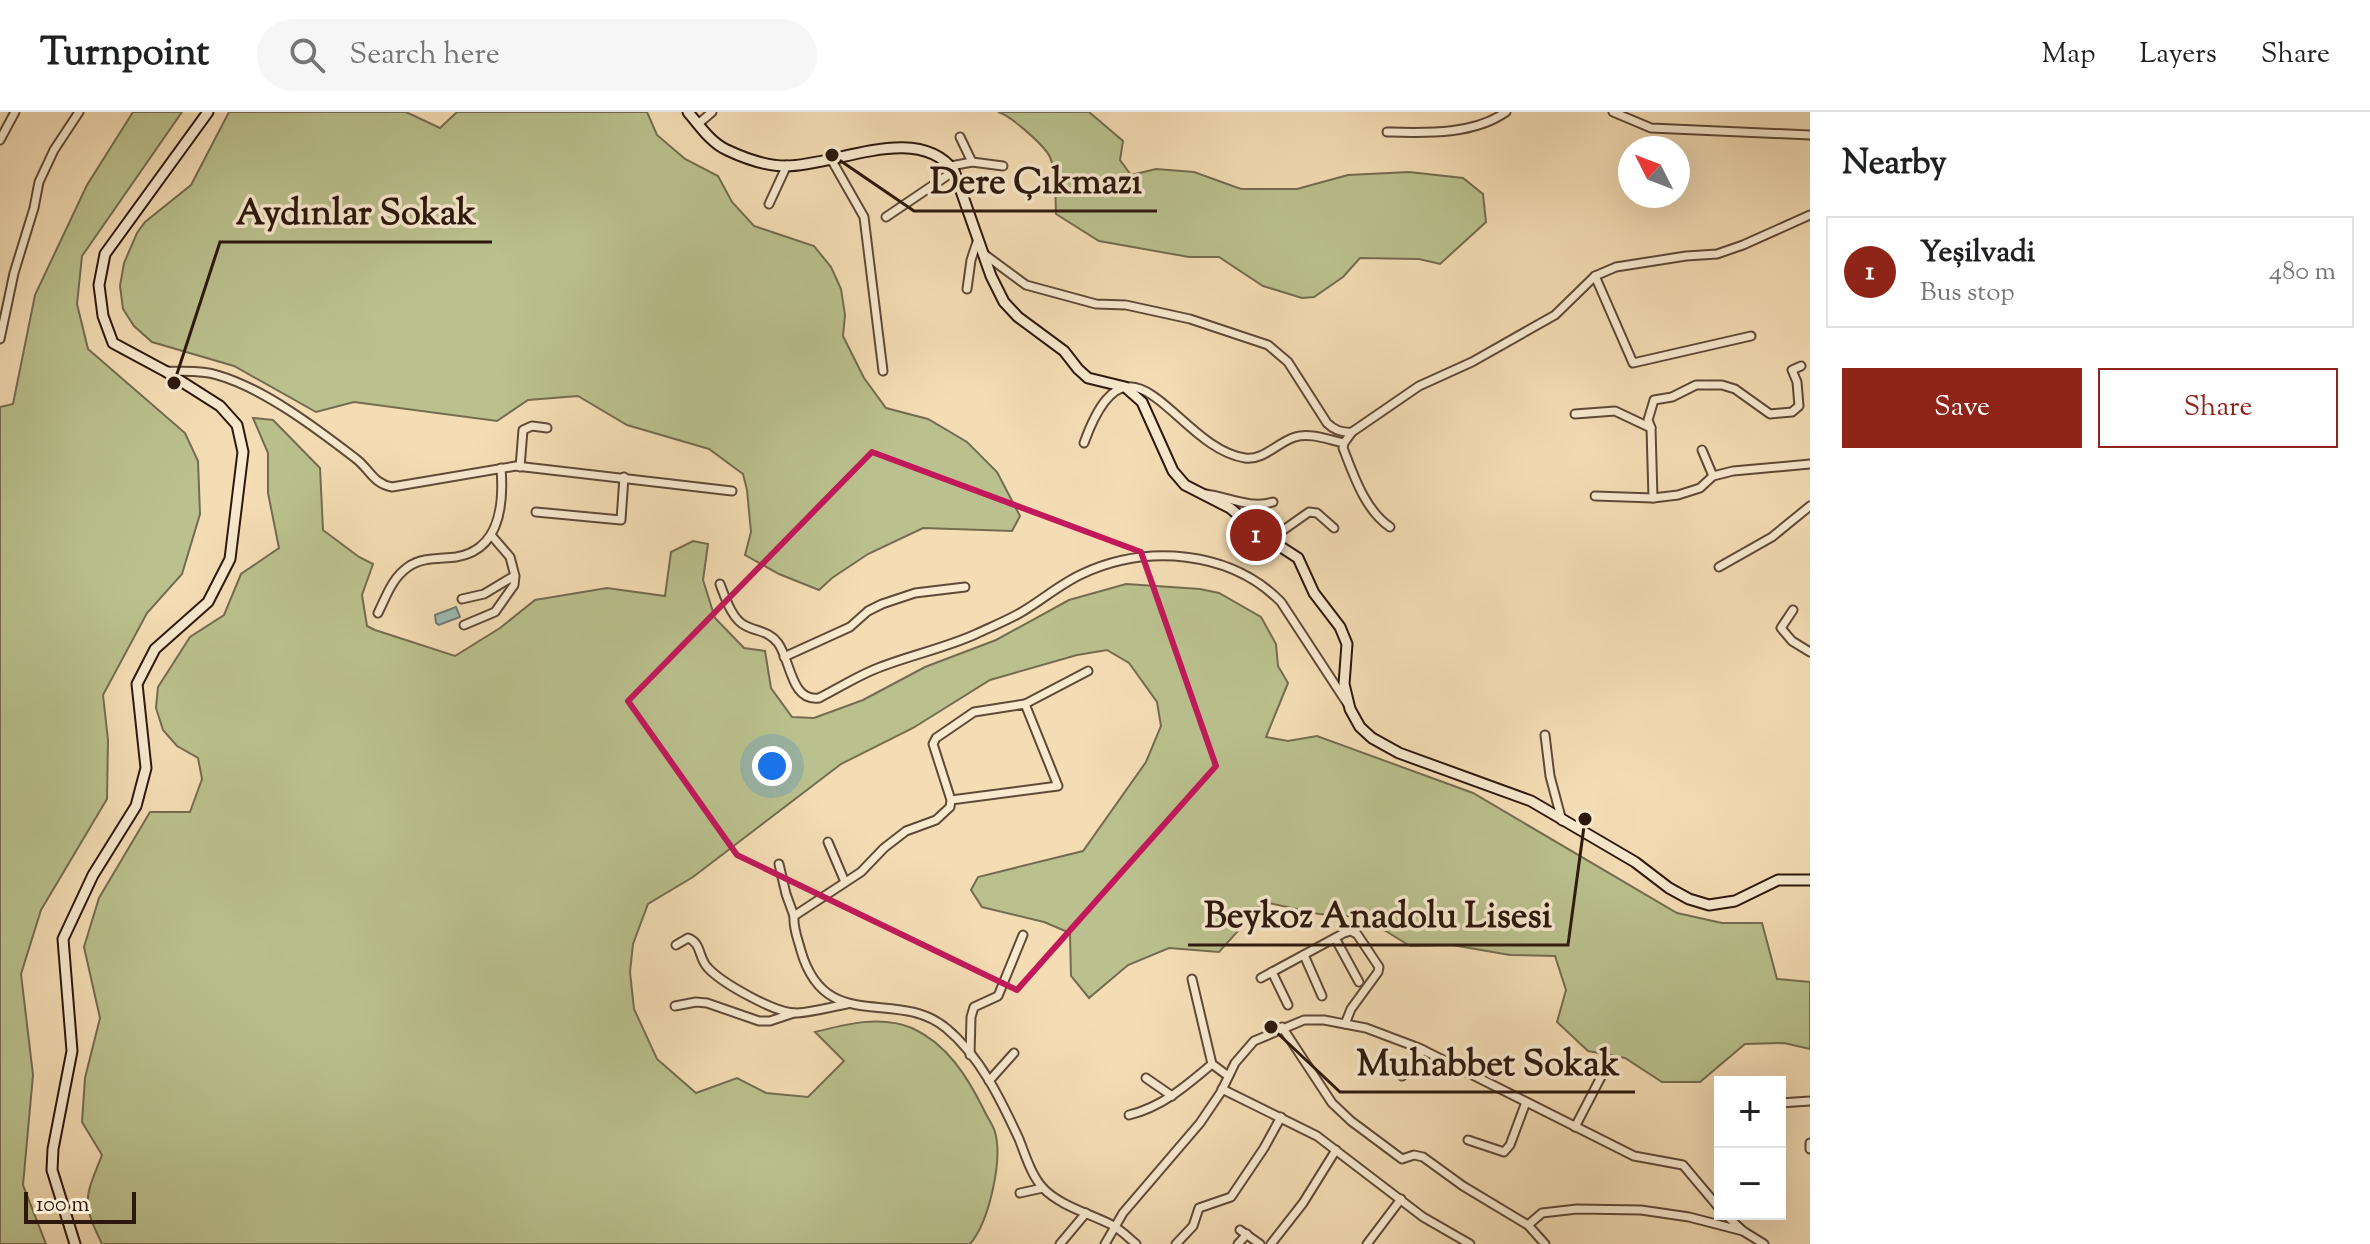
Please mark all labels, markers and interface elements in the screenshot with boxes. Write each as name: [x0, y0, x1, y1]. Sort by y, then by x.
search box: [257, 19, 817, 91]
text: Turnpoint: [40, 28, 209, 82]
icon: search: [285, 33, 329, 77]
text: Search here: [349, 34, 500, 77]
text: Map: [2042, 35, 2095, 75]
text: Layers: [2139, 35, 2217, 75]
text: Share: [2261, 35, 2330, 75]
north arrow: [1618, 136, 1690, 208]
text: Nearby: [1842, 140, 1947, 189]
callout: Dere Çıkmazı: [914, 151, 1157, 211]
text: Dere Çıkmazı: [930, 158, 1142, 210]
callout: Aydınlar Sokak: [220, 182, 492, 242]
text: Aydınlar Sokak: [236, 189, 477, 241]
text: Yeşilvadi: [1920, 232, 2035, 275]
text: 1: [1866, 254, 1874, 291]
text: 480 m: [2269, 254, 2336, 291]
text: Bus stop: [1920, 275, 2015, 312]
button: Save: [1842, 368, 2082, 448]
button: Share: [2098, 368, 2338, 448]
pin: 1: [1230, 505, 1282, 565]
your location: [752, 746, 792, 786]
callout: Beykoz Anadolu Lisesi: [1188, 885, 1568, 945]
text: Beykoz Anadolu Lisesi: [1204, 892, 1552, 944]
callout: Muhabbet Sokak: [1340, 1032, 1635, 1092]
text: Muhabbet Sokak: [1356, 1040, 1620, 1092]
map controls: [1714, 1076, 1786, 1220]
button: +: [1714, 1076, 1786, 1148]
button: −: [1714, 1148, 1786, 1220]
scale bar: [24, 1188, 136, 1224]
text: 100 m: [36, 1190, 89, 1222]

